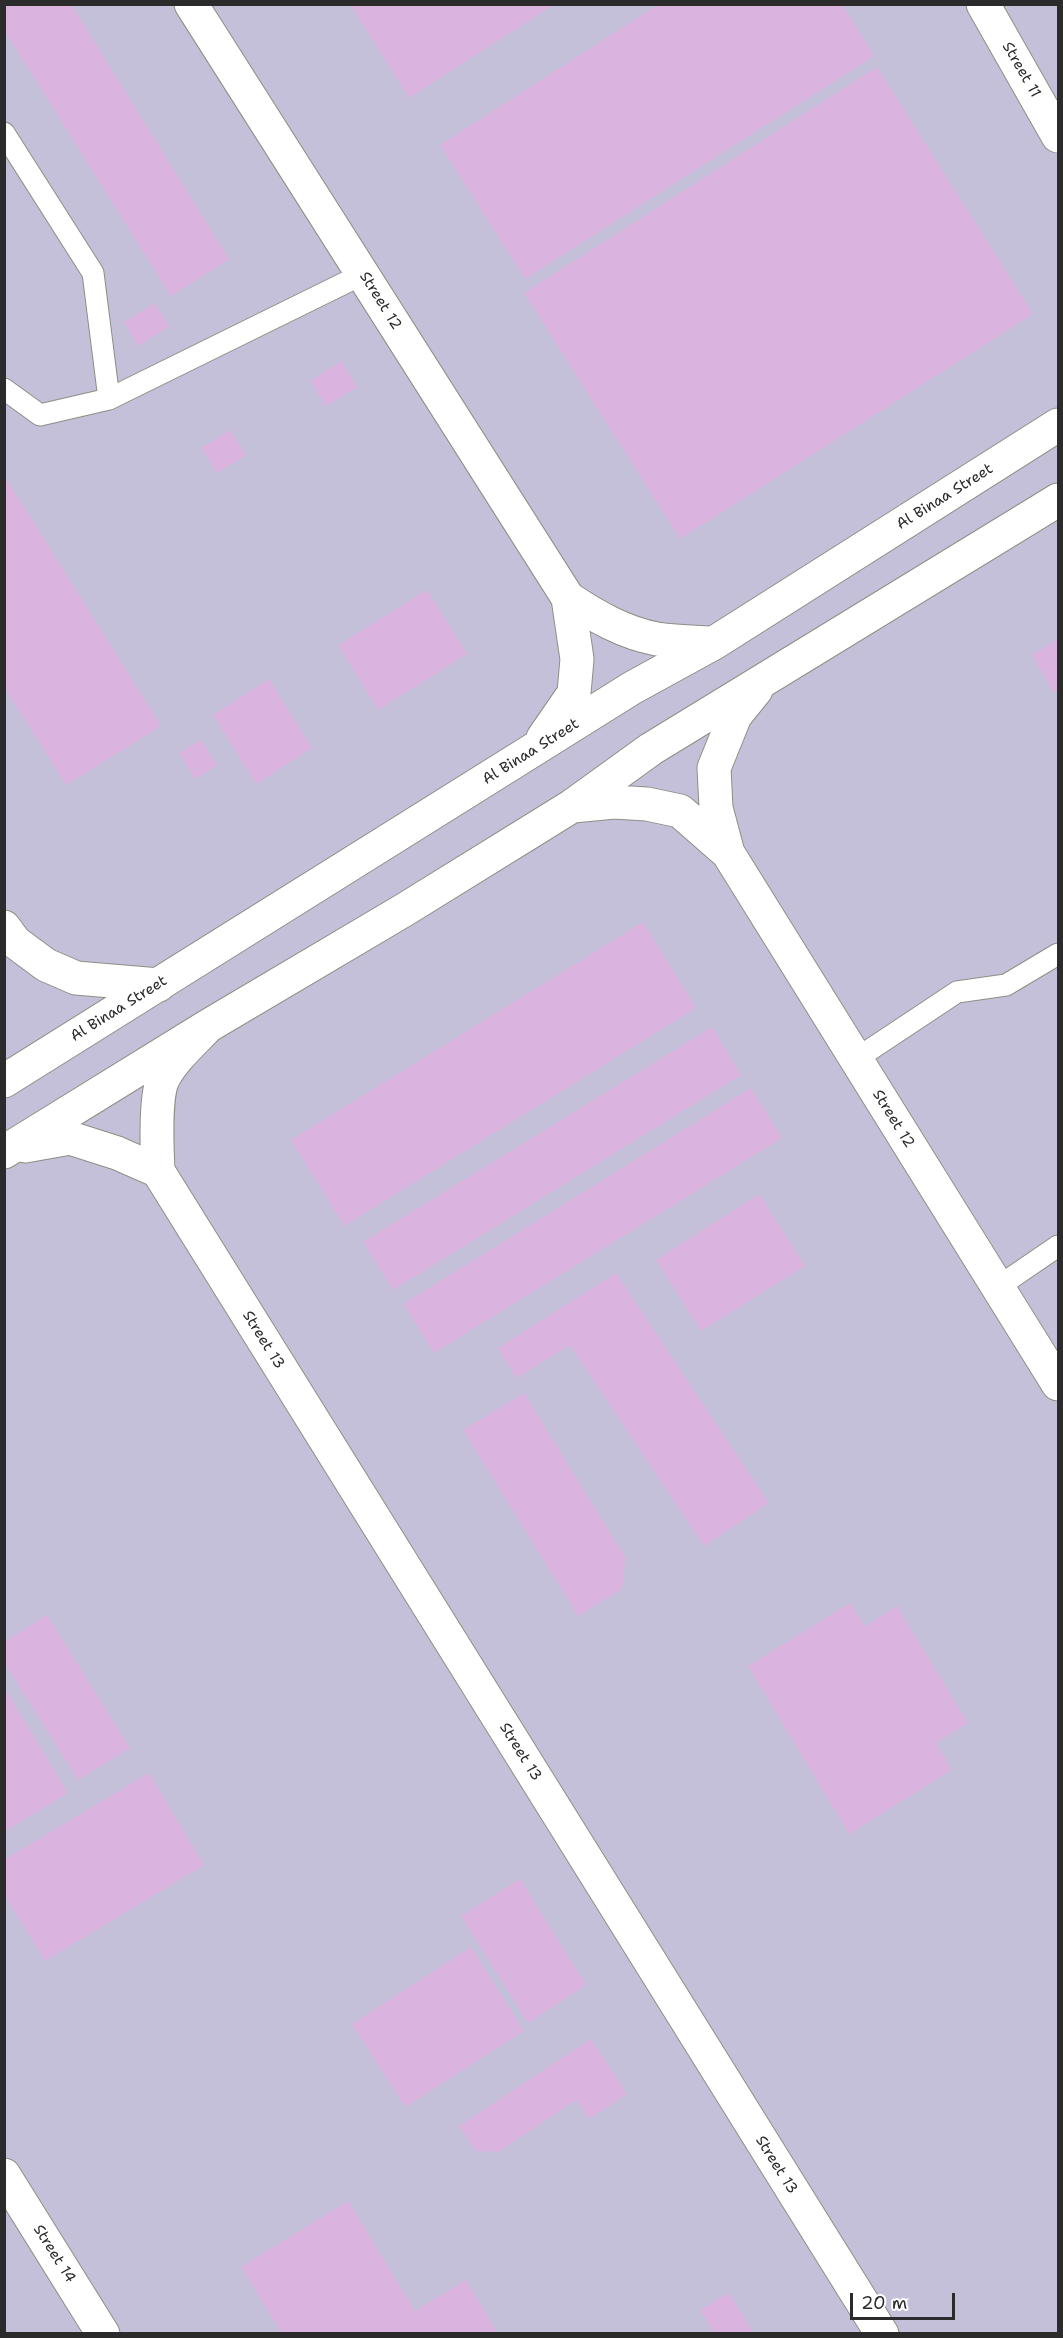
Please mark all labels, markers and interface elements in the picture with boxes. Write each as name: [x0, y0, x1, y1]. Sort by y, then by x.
street label: Street 11: [998, 39, 1044, 101]
street label: Street 12: [355, 269, 405, 333]
street label: Al Binaa Street: [893, 460, 997, 534]
street label: Al Binaa Street: [479, 715, 583, 789]
street label: Al Binaa Street: [67, 972, 171, 1046]
street label: Street 12: [868, 1087, 918, 1151]
street label: Street 13: [238, 1308, 288, 1372]
street label: Street 13: [495, 1720, 545, 1784]
street label: Street 13: [751, 2133, 801, 2197]
street label: Street 14: [29, 2222, 79, 2286]
scale bar: [853, 2281, 958, 2319]
text: 20 m: [861, 2291, 907, 2315]

